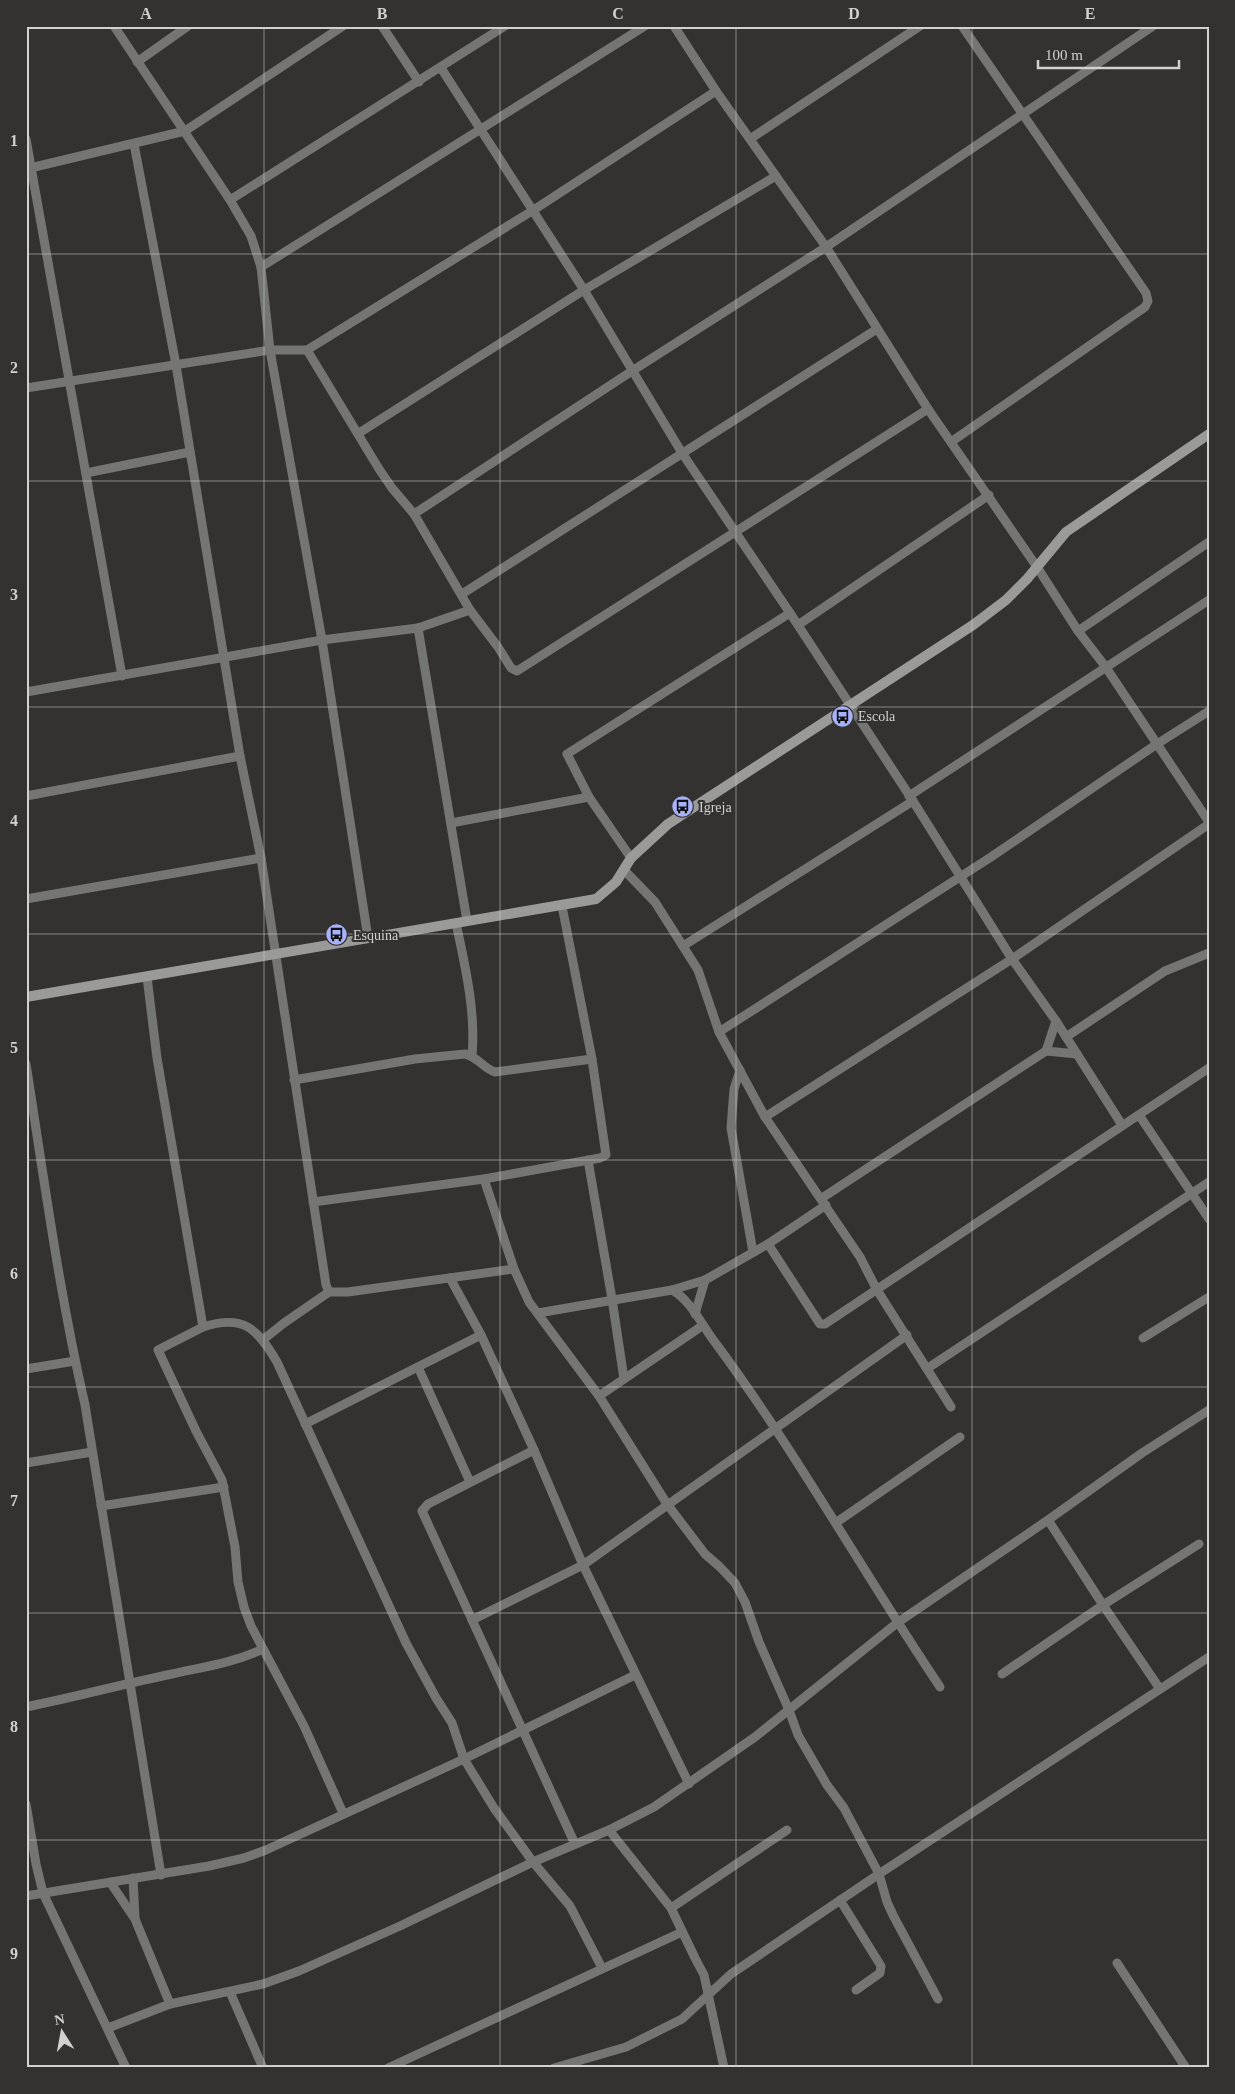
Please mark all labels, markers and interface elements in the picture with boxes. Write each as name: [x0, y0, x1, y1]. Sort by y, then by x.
text: A: [140, 5, 152, 22]
text: B: [377, 5, 388, 22]
text: C: [612, 5, 624, 22]
text: D: [848, 5, 860, 22]
text: E: [1085, 5, 1095, 22]
scale bar: [1038, 38, 1179, 70]
text: 100 m: [1045, 47, 1083, 63]
text: 1: [10, 132, 18, 149]
text: 2: [10, 359, 18, 376]
text: 3: [10, 586, 18, 603]
bus stop icon: Escola: [830, 704, 854, 728]
place label: Escola: [858, 709, 896, 724]
bus stop icon: Igreja: [671, 795, 695, 819]
place label: Igreja: [699, 800, 732, 815]
text: 4: [10, 812, 18, 829]
bus stop icon: Esquina: [325, 923, 349, 947]
place label: Esquina: [353, 928, 399, 943]
text: 5: [10, 1039, 18, 1056]
text: 6: [10, 1265, 18, 1282]
text: 7: [10, 1492, 18, 1509]
text: 8: [10, 1718, 18, 1735]
text: 9: [10, 1945, 18, 1962]
north arrow: [38, 2006, 88, 2056]
text: N: [53, 2011, 66, 2028]

